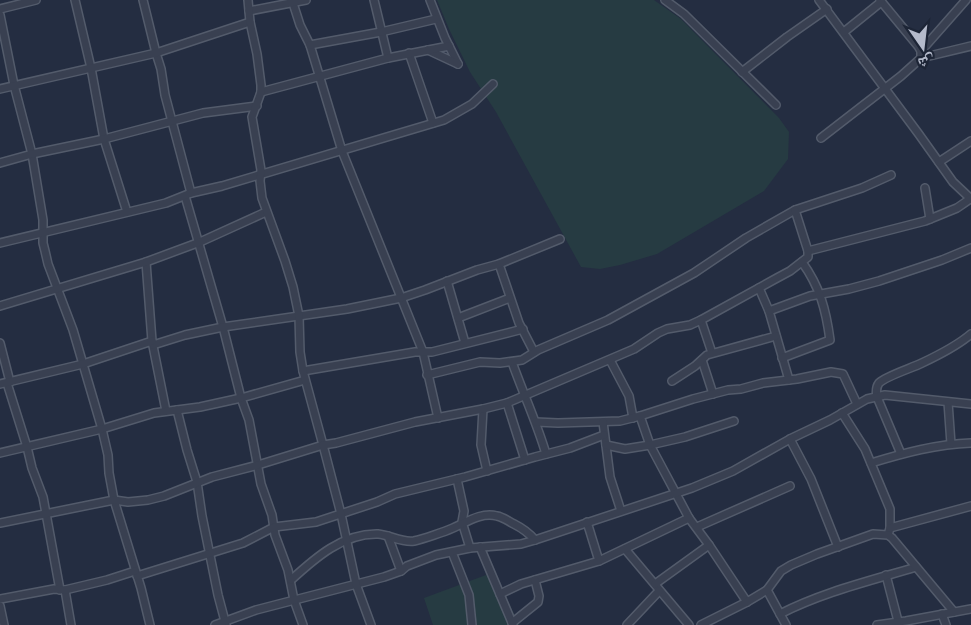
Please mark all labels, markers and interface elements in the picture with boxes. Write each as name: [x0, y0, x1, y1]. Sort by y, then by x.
north arrow: [893, 18, 953, 78]
text: ش: [916, 51, 937, 73]

